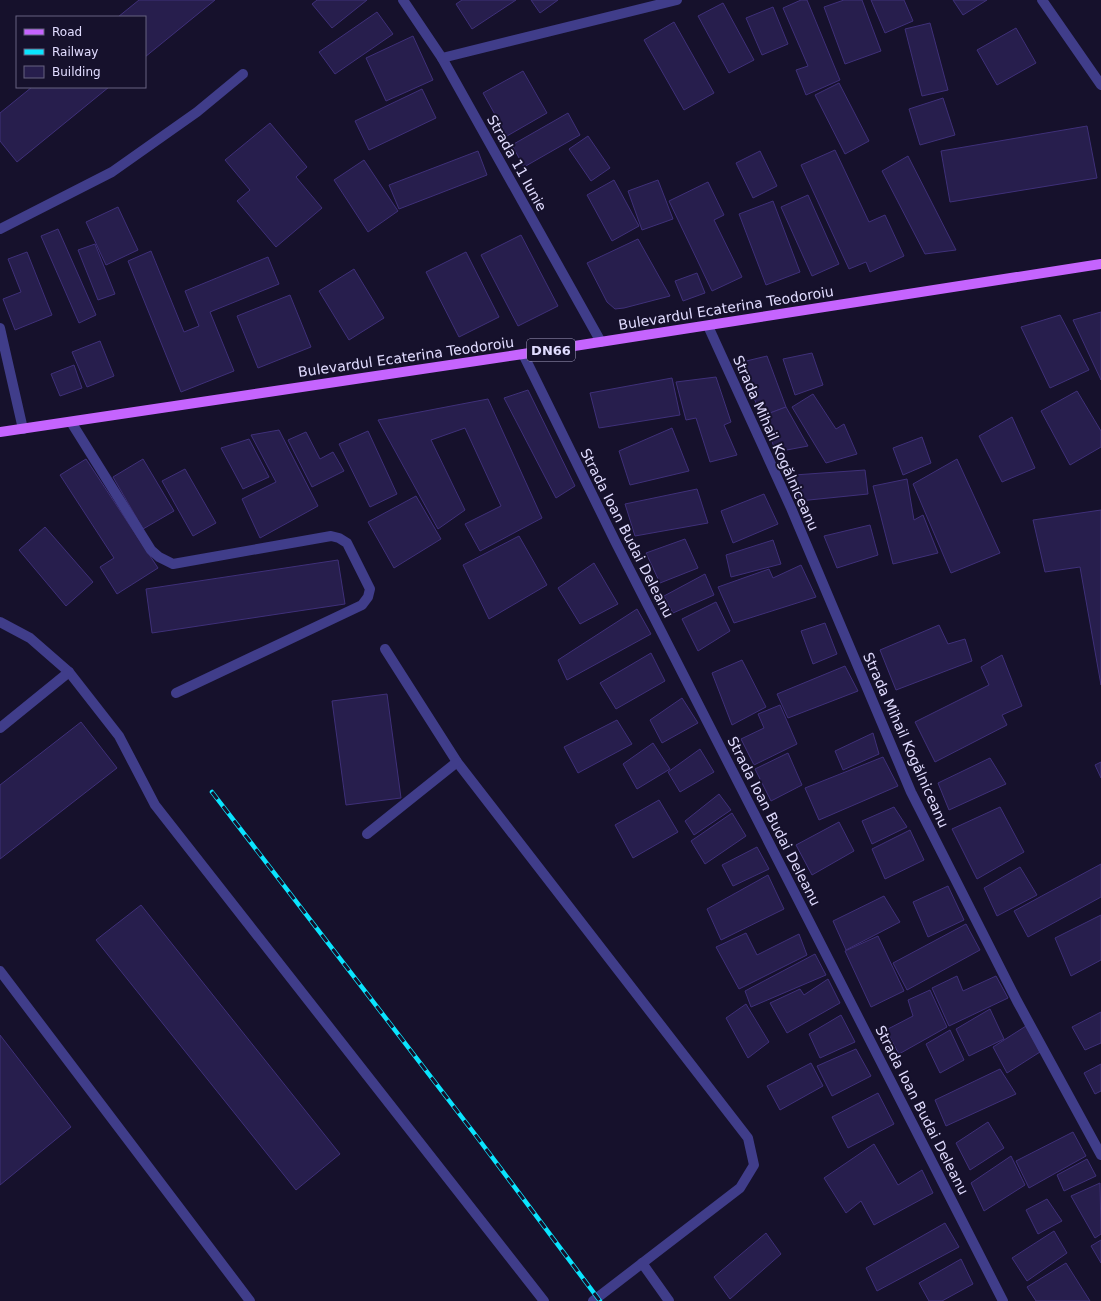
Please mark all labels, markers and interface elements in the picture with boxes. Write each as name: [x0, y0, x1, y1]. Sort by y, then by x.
legend: [16, 16, 146, 88]
text: Road: [52, 25, 82, 39]
text: Railway: [52, 45, 98, 59]
text: Building: [52, 65, 101, 79]
street label: Strada 11 Iunie: [484, 112, 550, 214]
street label: Bulevardul Ecaterina Teodoroiu: [617, 283, 835, 333]
street label: Bulevardul Ecaterina Teodoroiu: [297, 334, 515, 380]
road number: DN66: [527, 339, 575, 361]
street label: Strada Mihail Kogălniceanu: [730, 353, 822, 533]
street label: Strada Ioan Budai Deleanu: [577, 446, 677, 620]
street label: Strada Mihail Kogălniceanu: [860, 650, 952, 830]
street label: Strada Ioan Budai Deleanu: [724, 734, 824, 908]
street label: Strada Ioan Budai Deleanu: [872, 1023, 972, 1197]

